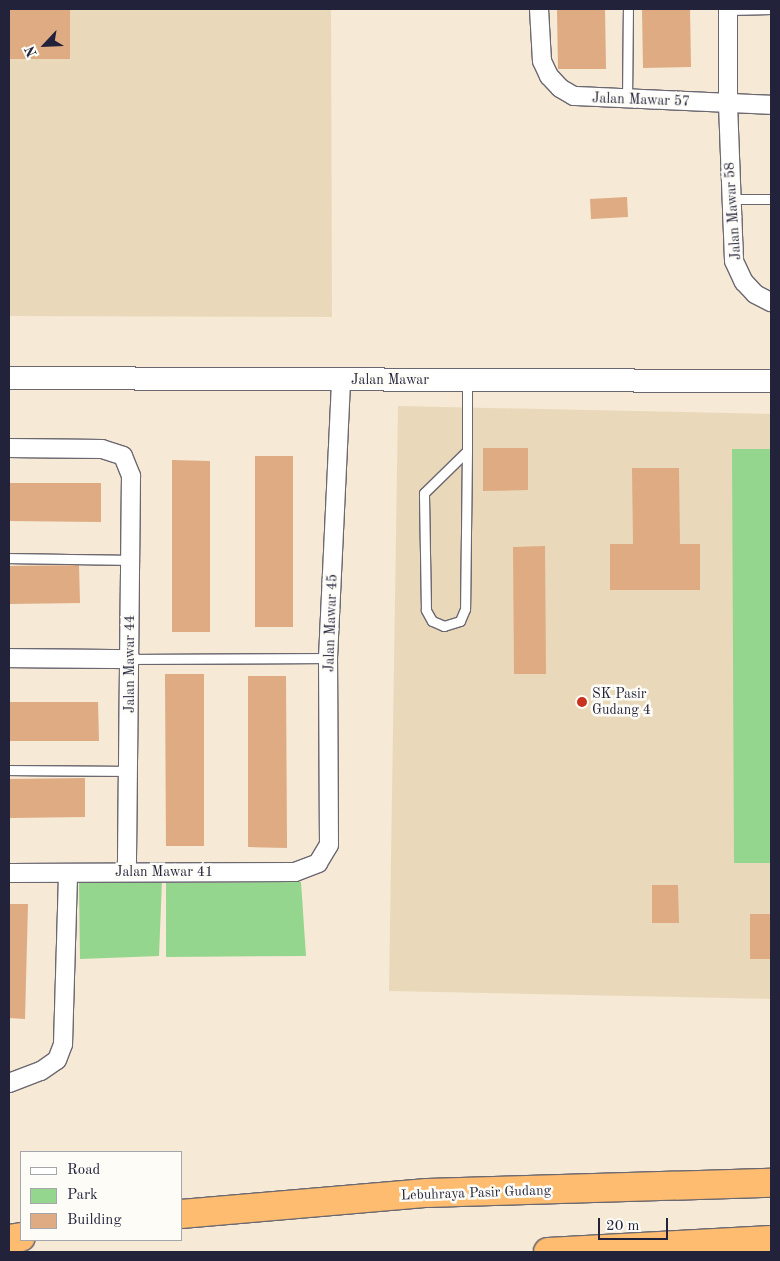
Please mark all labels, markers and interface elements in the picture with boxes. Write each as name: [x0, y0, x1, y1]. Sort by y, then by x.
north arrow: [20, 20, 70, 70]
text: N: [23, 44, 40, 59]
street label: Jalan Mawar 57: [592, 90, 690, 110]
street label: Jalan Mawar 58: [721, 161, 745, 261]
street label: Jalan Mawar: [351, 372, 429, 388]
street label: Jalan Mawar 45: [321, 574, 341, 672]
street label: Jalan Mawar 44: [122, 615, 138, 713]
place label: SK Pasir Gudang 4: [592, 686, 651, 719]
marker: SK Pasir Gudang 4: [576, 696, 588, 708]
street label: Jalan Mawar 41: [115, 864, 213, 880]
legend: [20, 1151, 182, 1241]
text: Road: [67, 1163, 100, 1178]
street label: Lebuhraya Pasir Gudang: [400, 1182, 552, 1204]
text: Park: [67, 1188, 98, 1203]
scale bar: [600, 1208, 670, 1240]
text: Building: [67, 1213, 122, 1228]
text: 20 m: [606, 1219, 640, 1234]

